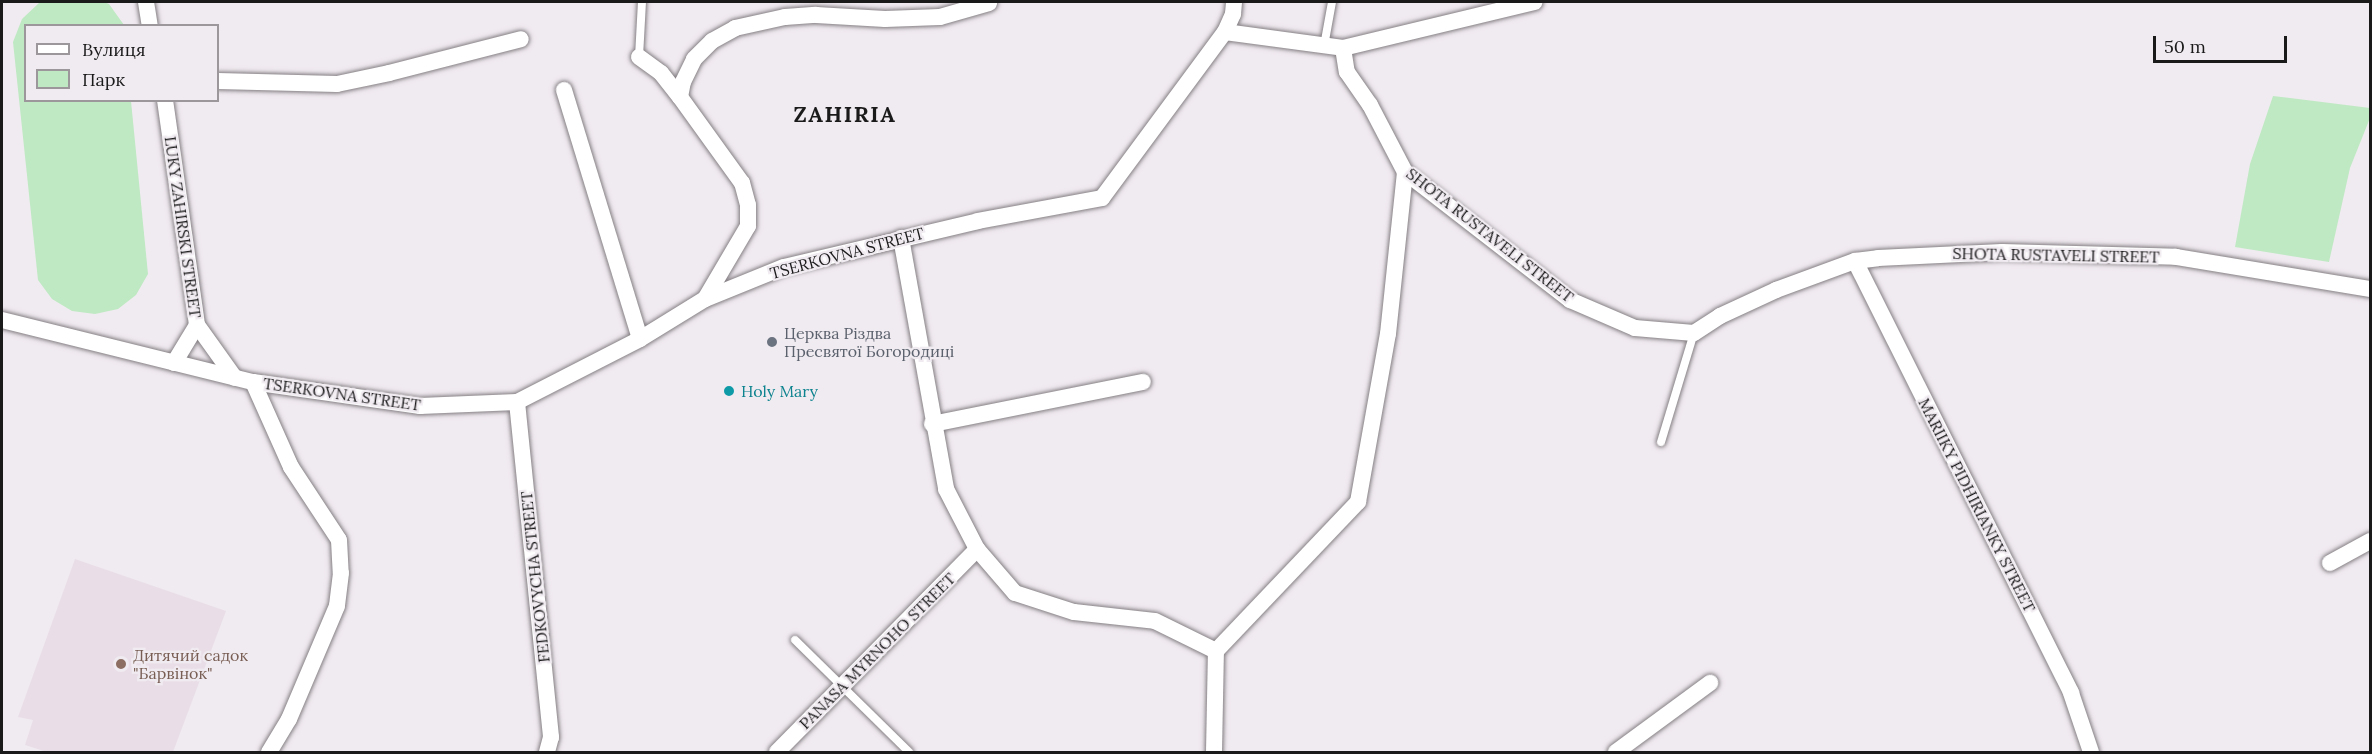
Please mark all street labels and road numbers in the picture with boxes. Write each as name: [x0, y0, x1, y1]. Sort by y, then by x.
street label: LUKY ZAHIRSKI STREET: [161, 135, 205, 319]
street label: SHOTA RUSTAVELI STREET: [1403, 164, 1577, 306]
street label: TSERKOVNA STREET: [768, 223, 926, 283]
street label: SHOTA RUSTAVELI STREET: [1952, 244, 2160, 266]
street label: TSERKOVNA STREET: [262, 373, 422, 415]
street label: MARIIKY PIDHIRIANKY STREET: [1914, 395, 2040, 615]
street label: FEDKOVYCHA STREET: [516, 490, 554, 664]
street label: PANASA MYRNOHO STREET: [795, 569, 959, 733]

